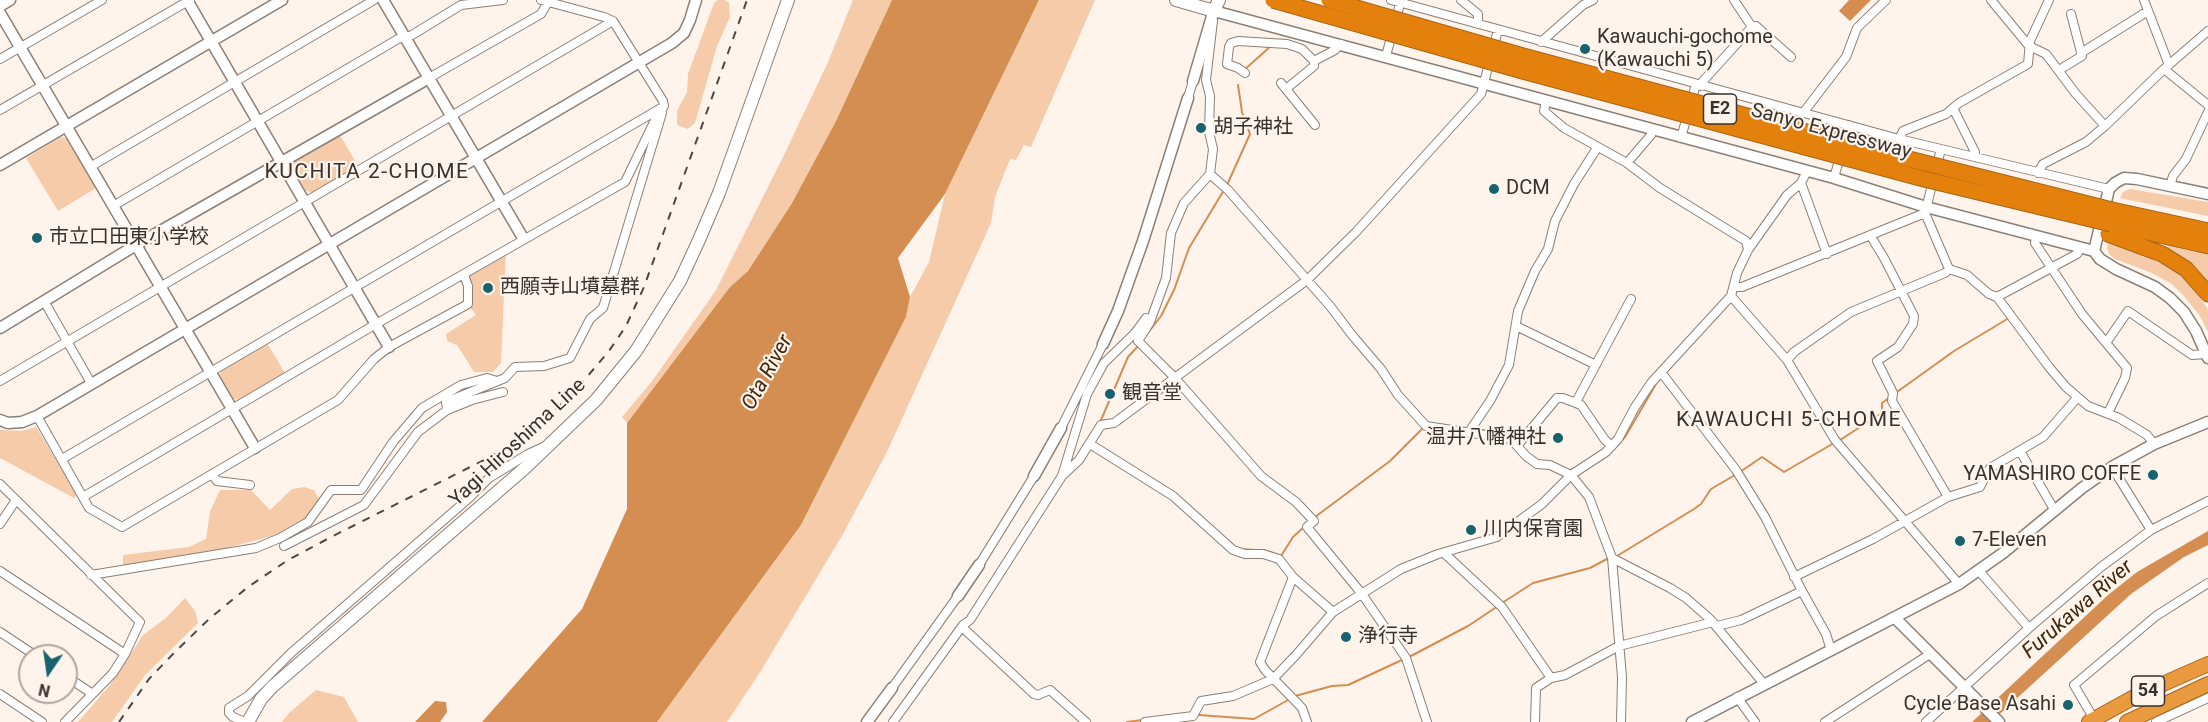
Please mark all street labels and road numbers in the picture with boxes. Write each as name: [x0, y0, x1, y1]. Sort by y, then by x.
road number: E2: [1704, 94, 1736, 124]
street label: Sanyo Expressway: [1748, 99, 1914, 165]
street label: Yagi Hiroshima Line: [445, 374, 591, 512]
road number: 54: [2132, 676, 2164, 706]

